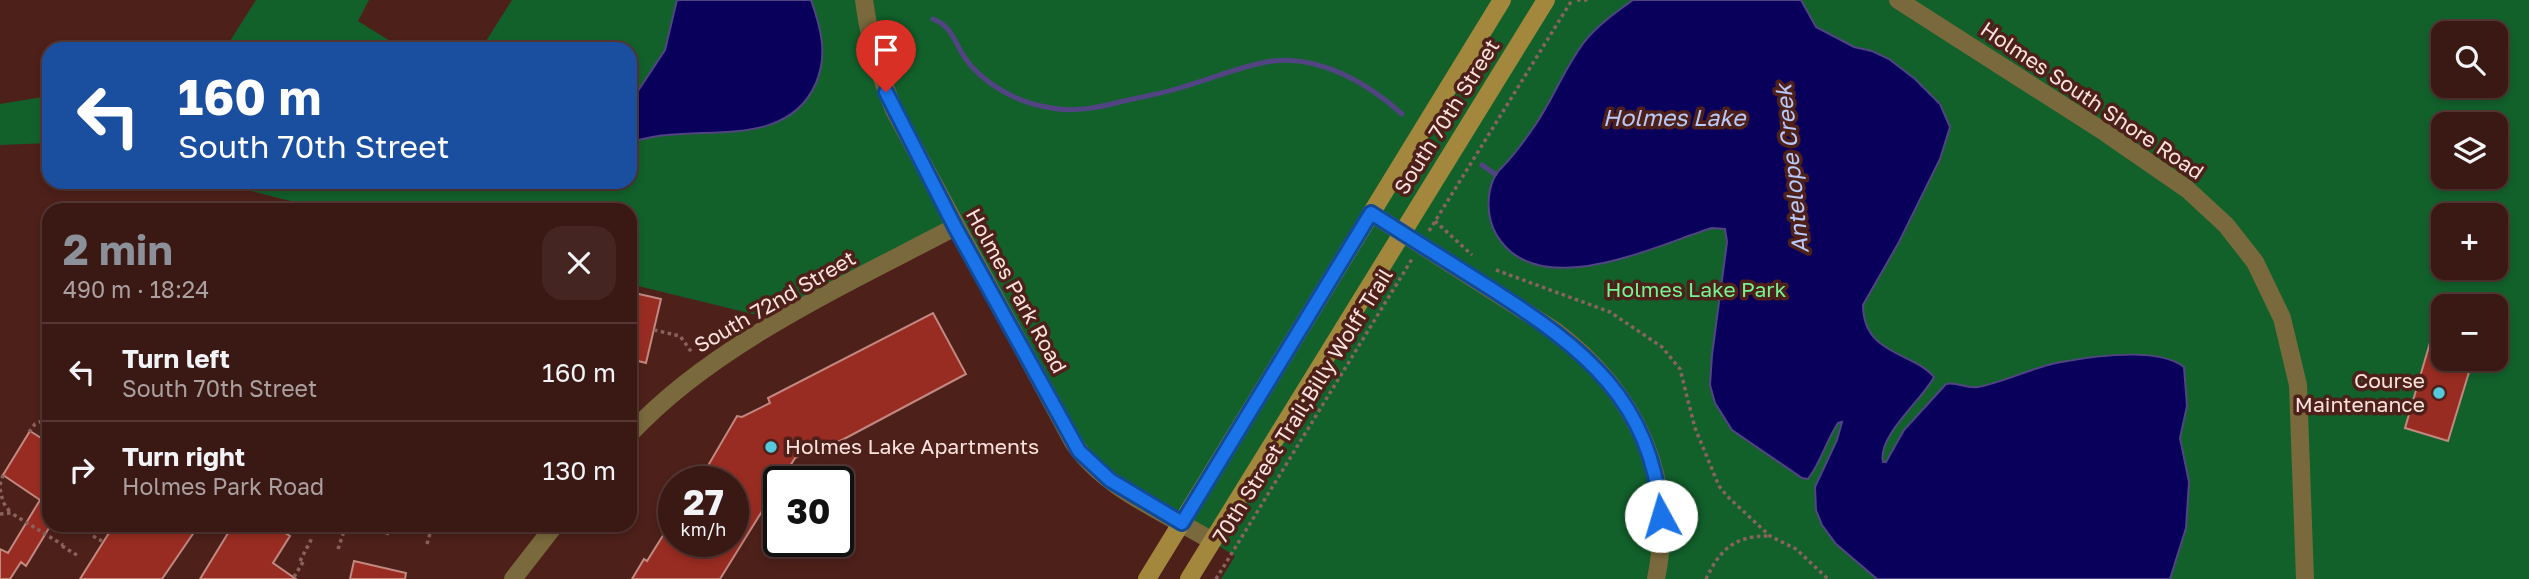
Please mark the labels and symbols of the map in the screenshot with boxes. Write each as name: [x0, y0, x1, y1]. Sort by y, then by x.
street label: Holmes South Shore Road: [1976, 16, 2209, 185]
pin: [856, 20, 916, 92]
street label: South 70th Street: [1388, 34, 1504, 199]
water label: Antelope Creek: [1768, 81, 1814, 255]
water label: Holmes Lake: [1603, 103, 1747, 131]
street label: Holmes Park Road: [961, 203, 1073, 378]
street label: South 72nd Street: [689, 244, 860, 358]
street label: 70th Street Trail;Billy Wolff Trail: [1206, 263, 1398, 548]
park label: Holmes Lake Park: [1606, 276, 1787, 302]
place label: Course Maintenance: [2295, 367, 2425, 417]
marker: Course Maintenance: [2431, 385, 2447, 401]
place label: Holmes Lake Apartments: [785, 433, 1039, 459]
marker: Holmes Lake Apartments: [763, 439, 779, 455]
speed limit sign: 30: [763, 466, 854, 557]
position arrow: [1624, 479, 1698, 553]

